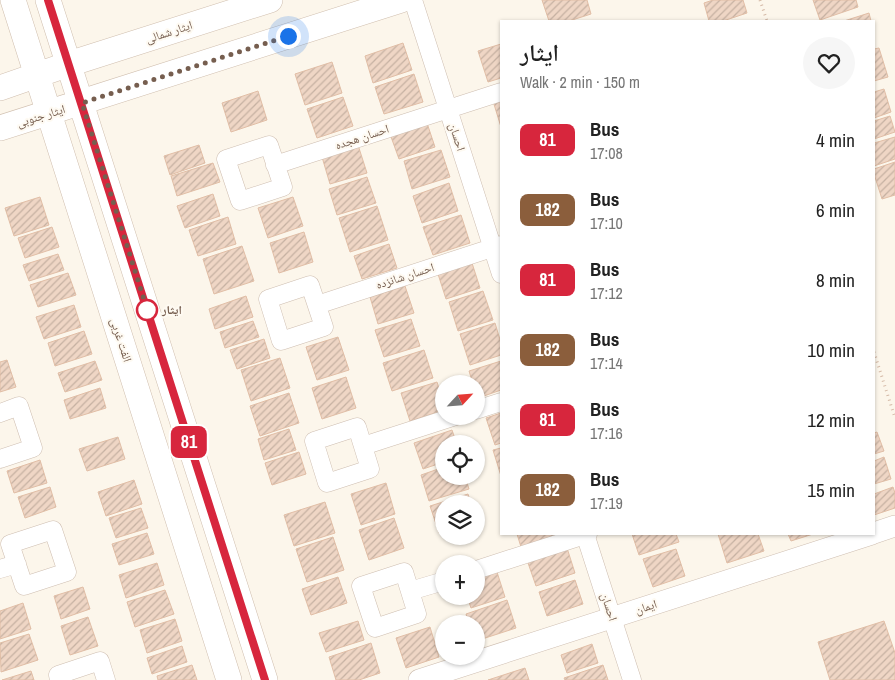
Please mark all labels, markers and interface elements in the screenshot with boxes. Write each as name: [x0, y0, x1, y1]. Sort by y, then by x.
street label: ایثار شمالی: [144, 17, 195, 47]
your location: [276, 24, 301, 49]
text: ایثار: [520, 36, 559, 68]
button: heart: [803, 37, 855, 89]
text: Walk · 2 min · 150 m: [520, 71, 640, 93]
street label: ایثار جنوبی: [15, 101, 67, 131]
text: Bus: [590, 116, 619, 142]
street label: احسان هجده: [333, 121, 391, 153]
street label: احسان: [445, 121, 469, 153]
text: 81: [539, 127, 556, 152]
text: 4 min: [816, 127, 855, 153]
text: 17:08: [590, 142, 623, 164]
text: Bus: [590, 186, 619, 212]
text: 182: [535, 197, 560, 222]
text: 6 min: [816, 197, 855, 223]
text: 17:10: [590, 212, 623, 234]
text: Bus: [590, 256, 619, 282]
street label: احسان شانزده: [374, 259, 436, 293]
text: 81: [539, 267, 556, 292]
text: 8 min: [816, 267, 855, 293]
text: 17:12: [590, 282, 623, 304]
marker: ایثار: [136, 299, 158, 321]
place label: ایثار: [161, 302, 182, 318]
street label: الفت غربی: [106, 316, 136, 364]
text: Bus: [590, 326, 619, 352]
text: 182: [535, 337, 560, 362]
text: 10 min: [807, 337, 855, 363]
text: 17:14: [590, 352, 623, 374]
north arrow: [435, 375, 485, 425]
map controls: [435, 375, 485, 665]
text: Bus: [590, 396, 619, 422]
text: 81: [539, 407, 556, 432]
text: 12 min: [807, 407, 855, 433]
text: 17:16: [590, 422, 623, 444]
line badge: 81: [166, 426, 212, 458]
text: 81: [181, 429, 197, 454]
button: locate: [435, 435, 485, 485]
text: Bus: [590, 466, 619, 492]
text: 182: [535, 477, 560, 502]
text: 15 min: [807, 477, 855, 503]
text: 17:19: [590, 492, 623, 514]
button: layers: [435, 495, 485, 545]
button: +: [435, 555, 485, 605]
street label: احسان: [597, 591, 621, 623]
street label: ایمان: [633, 596, 659, 618]
button: −: [435, 615, 485, 665]

